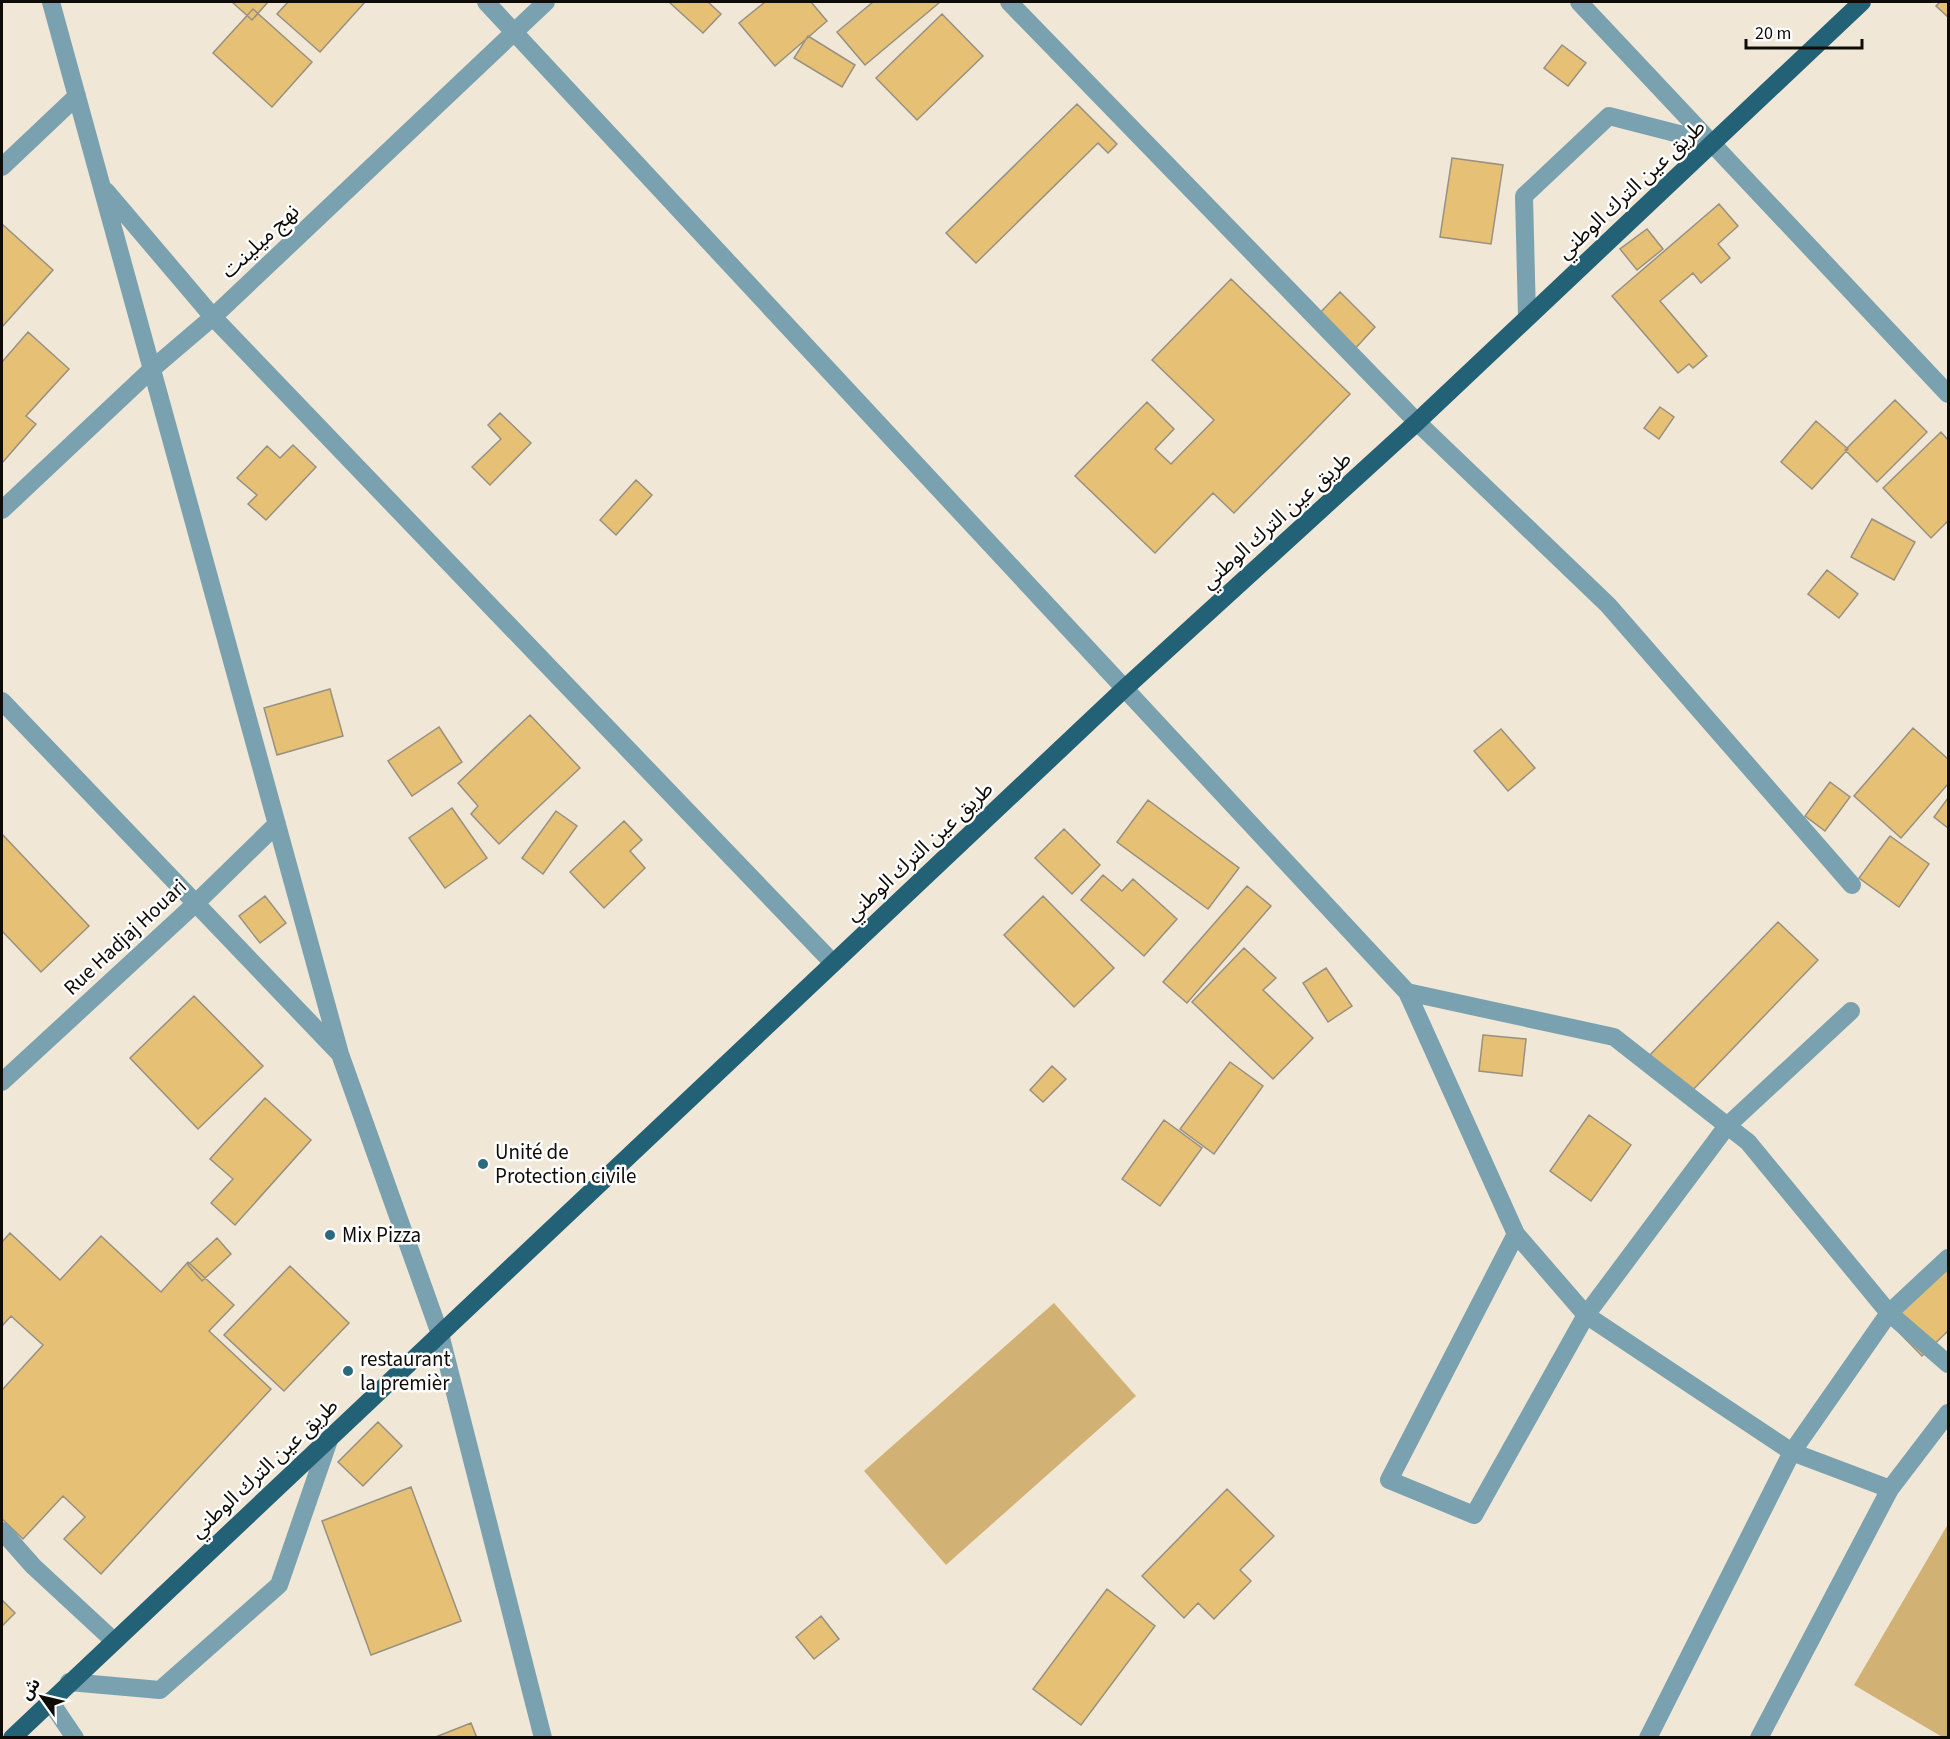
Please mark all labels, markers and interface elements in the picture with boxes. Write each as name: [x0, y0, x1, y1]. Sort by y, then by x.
scale bar: [1746, 12, 1862, 50]
text: 20 m: [1755, 21, 1791, 46]
street label: طريق عين الترك الوطني: [1550, 112, 1713, 267]
street label: نهج ميلينت: [214, 197, 306, 285]
street label: طريق عين الترك الوطني: [1194, 444, 1358, 596]
street label: طريق عين الترك الوطني: [838, 774, 1001, 929]
street label: Rue Hadjaj Houari: [57, 872, 193, 1002]
place label: Unité de Protection civile: [495, 1137, 636, 1191]
marker: Unité de Protection civile: [476, 1157, 490, 1171]
place label: Mix Pizza: [342, 1220, 421, 1250]
marker: Mix Pizza: [323, 1228, 337, 1242]
place label: restaurant la premièr: [360, 1344, 451, 1398]
marker: restaurant la premièr: [341, 1364, 355, 1378]
street label: طريق عين الترك الوطني: [183, 1391, 346, 1546]
north arrow: [12, 1667, 72, 1727]
text: ش: [15, 1674, 46, 1704]

